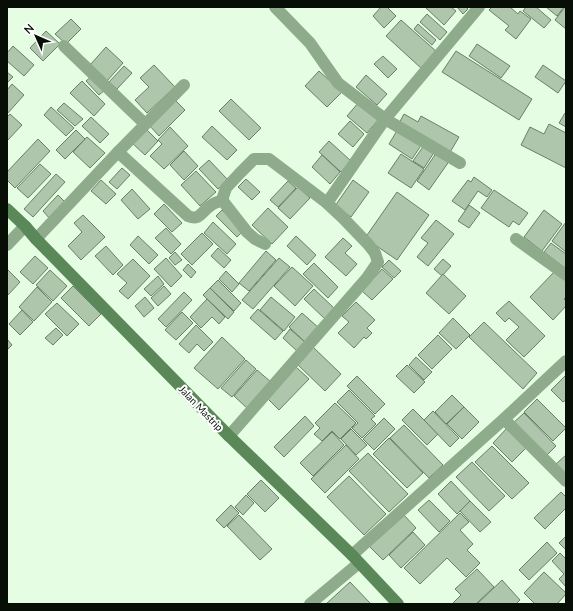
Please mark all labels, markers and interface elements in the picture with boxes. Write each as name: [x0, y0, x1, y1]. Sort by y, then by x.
north arrow: [16, 16, 56, 56]
text: N: [21, 21, 36, 36]
street label: Jalan Mastrip: [176, 383, 226, 433]

